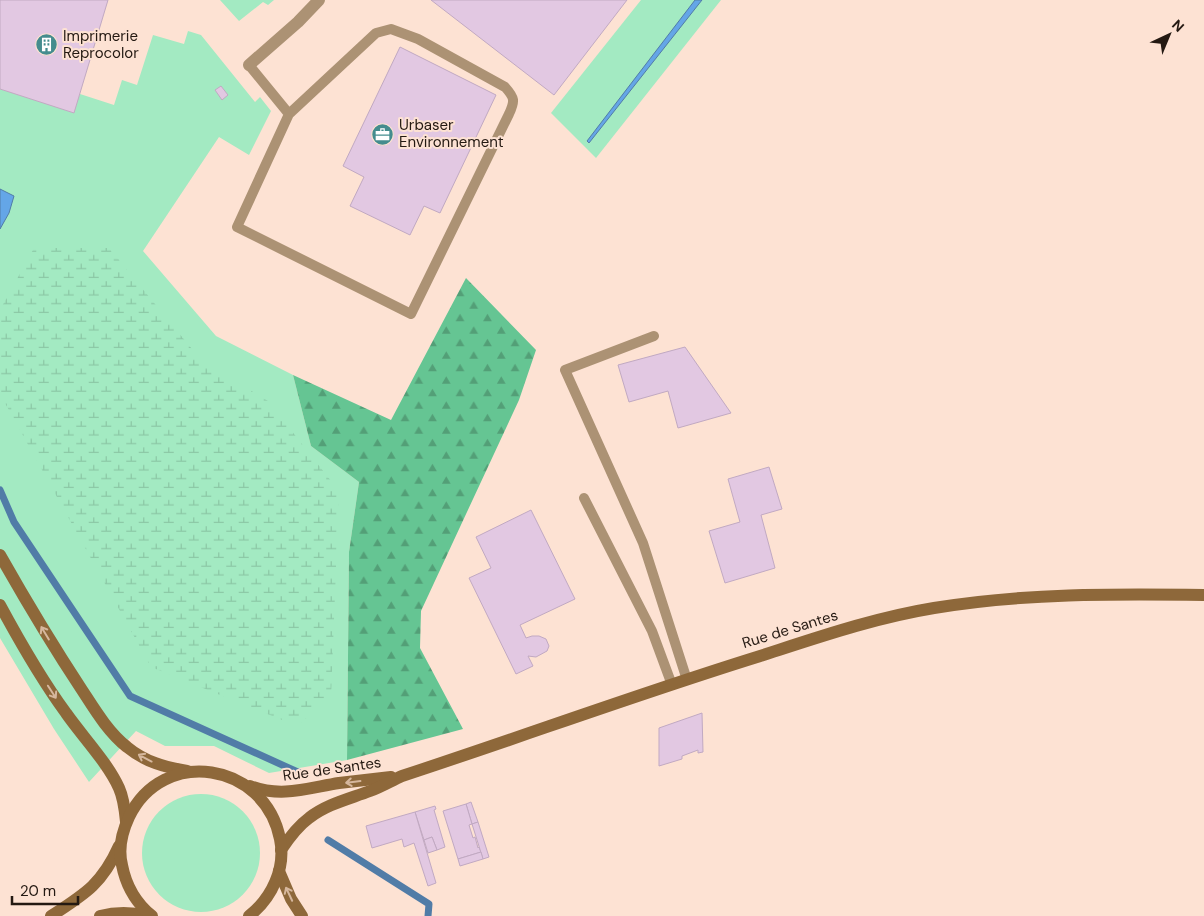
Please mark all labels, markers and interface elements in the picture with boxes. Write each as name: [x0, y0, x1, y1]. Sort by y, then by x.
north arrow: [1144, 10, 1194, 60]
text: N: [1168, 16, 1188, 36]
place label: Imprimerie Reprocolor: [63, 26, 139, 63]
building icon: Imprimerie Reprocolor: [35, 33, 59, 57]
place label: Urbaser Environnement: [399, 115, 504, 152]
office icon: Urbaser Environnement: [371, 122, 395, 146]
street label: Rue de Santes: [740, 605, 840, 653]
one-way arrow: [40, 626, 50, 640]
one-way arrow: [46, 685, 57, 699]
street label: Rue de Santes: [282, 752, 382, 786]
one-way arrow: [139, 753, 153, 763]
one-way arrow: [346, 777, 362, 787]
scale bar: [12, 874, 79, 906]
text: 20 m: [20, 881, 56, 901]
one-way arrow: [284, 887, 294, 902]

